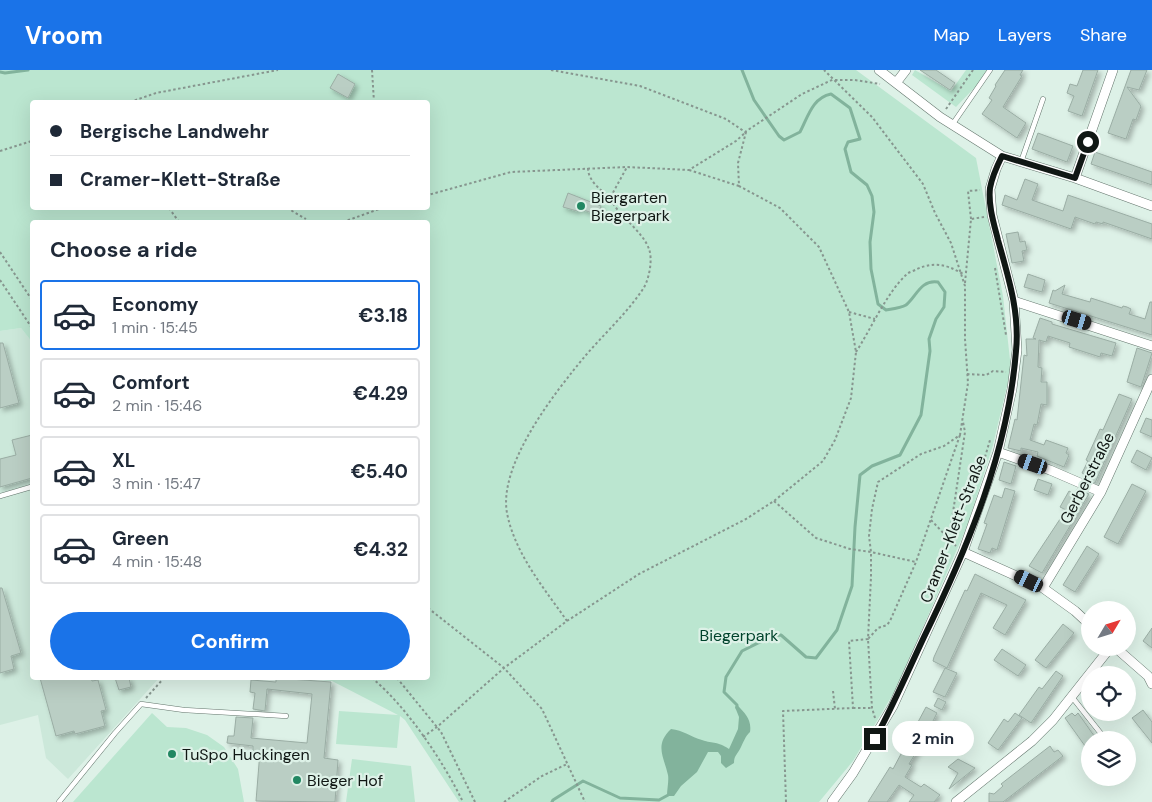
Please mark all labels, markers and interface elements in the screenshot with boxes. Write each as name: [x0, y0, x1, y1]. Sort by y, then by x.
text: Vroom: [25, 20, 103, 51]
text: Map: [934, 23, 970, 47]
text: Layers: [998, 23, 1052, 47]
text: Share: [1080, 23, 1127, 47]
text: Bergische Landwehr: [80, 119, 269, 144]
route start: [1077, 131, 1099, 153]
text: Cramer-Klett-Straße: [80, 167, 281, 192]
place label: Biergarten Biegerpark: [591, 187, 670, 226]
marker: Biergarten Biegerpark: [575, 200, 587, 212]
text: Choose a ride: [50, 235, 198, 264]
text: Economy: [112, 292, 199, 317]
icon: car: [52, 293, 97, 338]
text: €3.18: [358, 303, 408, 328]
car: [1060, 308, 1093, 332]
text: 1 min · 15:45: [112, 317, 198, 338]
text: Comfort: [112, 370, 190, 395]
icon: car: [52, 371, 97, 416]
text: €4.29: [353, 381, 408, 406]
text: 2 min · 15:46: [112, 395, 202, 416]
street label: Gerberstraße: [1055, 429, 1119, 527]
text: XL: [112, 448, 135, 473]
icon: car: [52, 449, 97, 494]
street label: Cramer-Klett-Straße: [915, 452, 991, 606]
car: [1016, 452, 1049, 476]
text: €5.40: [351, 459, 408, 484]
text: 3 min · 15:47: [112, 473, 201, 494]
text: Green: [112, 526, 169, 551]
icon: car: [52, 527, 97, 572]
text: €4.32: [353, 537, 408, 562]
text: 4 min · 15:48: [112, 551, 202, 572]
car: [1012, 568, 1045, 594]
north arrow: [1081, 601, 1136, 656]
map controls: [1081, 601, 1136, 786]
button: Confirm: [50, 612, 410, 670]
park label: Biegerpark: [700, 625, 778, 646]
button: locate: [1081, 666, 1136, 721]
callout: 2 min: [892, 722, 975, 756]
route end: [864, 728, 886, 750]
text: 2 min: [912, 728, 954, 749]
button: layers: [1081, 731, 1136, 786]
place label: TuSpo Huckingen: [182, 744, 310, 765]
marker: TuSpo Huckingen: [166, 748, 178, 760]
place label: Bieger Hof: [307, 770, 383, 791]
marker: Bieger Hof: [291, 774, 303, 786]

